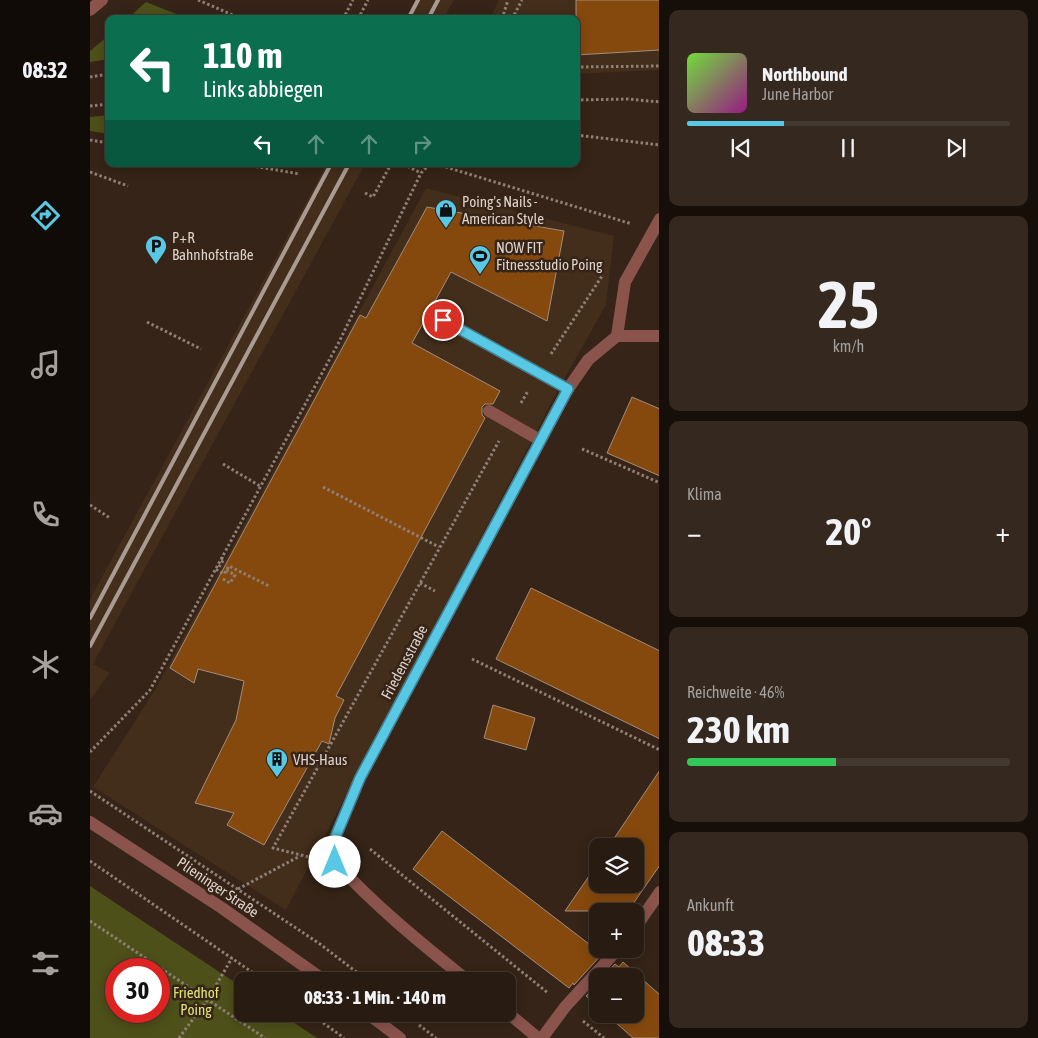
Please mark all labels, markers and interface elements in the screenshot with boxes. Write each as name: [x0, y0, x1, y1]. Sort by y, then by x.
icon: left: [120, 35, 185, 100]
text: 110 m: [203, 35, 282, 75]
text: 08:32: [22, 57, 68, 83]
text: Northbound: [762, 63, 848, 85]
text: Links abbiegen: [203, 76, 324, 102]
text: June Harbor: [762, 85, 833, 103]
icon: left: [249, 130, 277, 158]
icon: ahead: [302, 130, 330, 158]
icon: ahead: [355, 130, 383, 158]
icon: right: [408, 130, 436, 158]
icon: previous: [727, 134, 755, 162]
icon: pause: [834, 134, 862, 162]
icon: next: [942, 134, 970, 162]
place label: Poing's Nails - American Style: [462, 193, 544, 227]
icon: directions: [28, 198, 63, 233]
shop icon: Poing's Nails - American Style: [434, 198, 458, 229]
place label: P+R Bahnhofstraße: [172, 229, 254, 263]
parking icon: P+R Bahnhofstraße: [144, 234, 168, 265]
place label: NOW FIT Fitnessstudio Poing: [496, 239, 603, 273]
sports icon: NOW FIT Fitnessstudio Poing: [468, 244, 492, 275]
text: 25: [818, 267, 879, 342]
pin: [422, 299, 464, 341]
icon: arrive: [429, 306, 457, 334]
text: km/h: [833, 337, 864, 355]
icon: music: [28, 347, 63, 382]
text: Klima: [687, 485, 722, 503]
icon: phone: [28, 497, 63, 532]
text: 20°: [825, 510, 872, 553]
text: −: [687, 516, 702, 548]
text: +: [995, 516, 1010, 548]
street label: Friedensstraße: [377, 622, 431, 702]
icon: climate: [28, 647, 63, 682]
text: Reichweite · 46%: [687, 683, 784, 701]
text: 230 km: [687, 708, 790, 751]
building icon: VHS-Haus: [265, 747, 289, 778]
place label: VHS-Haus: [293, 751, 347, 768]
icon: car: [28, 796, 63, 831]
position arrow: [308, 835, 360, 887]
map controls: [589, 838, 644, 1023]
button: layers: [589, 838, 644, 893]
street label: Plieninger Straße: [174, 854, 262, 921]
text: Ankunft: [687, 896, 734, 914]
button: +: [589, 903, 644, 958]
text: 08:33: [687, 921, 765, 964]
icon: filters: [28, 946, 63, 981]
speed limit sign: 30: [105, 958, 170, 1023]
button: −: [589, 968, 644, 1023]
park label: Friedhof Poing: [173, 984, 219, 1018]
text: 08:33 · 1 Min. · 140 m: [304, 986, 446, 1008]

